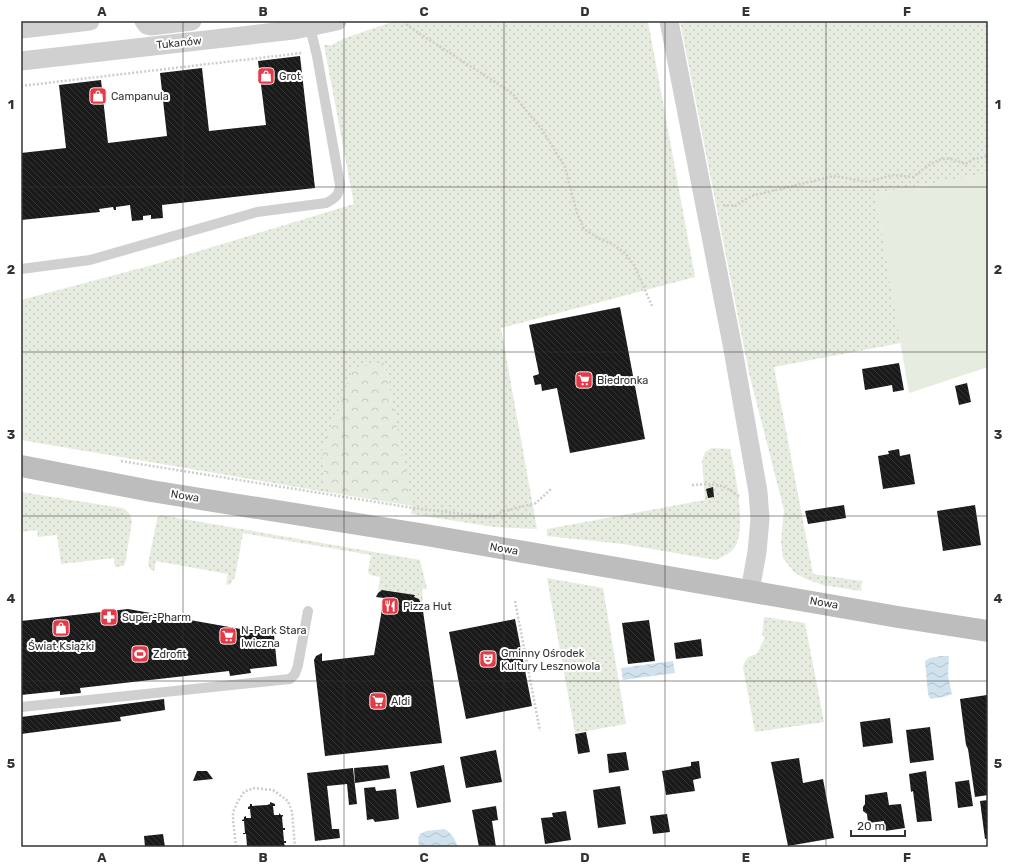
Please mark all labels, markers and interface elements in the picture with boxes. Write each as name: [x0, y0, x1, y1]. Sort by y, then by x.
text: A: [97, 4, 107, 19]
text: B: [258, 4, 268, 19]
text: C: [419, 4, 429, 19]
text: D: [580, 4, 590, 19]
text: E: [742, 4, 750, 19]
text: F: [903, 4, 911, 19]
street label: Tukanów: [156, 34, 202, 52]
shop icon: Grot: [256, 66, 276, 86]
place label: Grot: [279, 70, 302, 83]
shop icon: Campanula: [88, 86, 108, 106]
place label: Campanula: [111, 90, 169, 103]
text: 1: [8, 97, 14, 112]
text: 1: [995, 97, 1001, 112]
text: 2: [7, 262, 15, 277]
text: 2: [994, 262, 1002, 277]
supermarket icon: Biedronka: [574, 370, 594, 390]
place label: Biedronka: [597, 374, 648, 387]
text: 3: [7, 427, 16, 442]
text: 3: [994, 427, 1003, 442]
street label: Nowa: [170, 487, 200, 505]
street label: Nowa: [489, 540, 519, 558]
text: 4: [7, 591, 16, 606]
text: 4: [994, 591, 1003, 606]
street label: Nowa: [809, 594, 839, 612]
restaurant icon: Pizza Hut: [380, 596, 400, 616]
place label: Pizza Hut: [403, 600, 452, 613]
pharmacy icon: Super-Pharm: [99, 607, 119, 627]
place label: Super-Pharm: [122, 611, 191, 624]
shop icon: Świat Książki: [51, 618, 71, 638]
place label: N-Park Stara Iwiczna: [241, 624, 307, 650]
supermarket icon: N-Park Stara Iwiczna: [218, 626, 238, 646]
place label: Świat Książki: [28, 640, 94, 653]
sports icon: Zdrofit: [130, 644, 150, 664]
place label: Gminny Ośrodek Kultury Lesznowola: [501, 647, 600, 673]
place label: Zdrofit: [153, 648, 187, 661]
theatre icon: Gminny Ośrodek Kultury Lesznowola: [478, 649, 498, 669]
supermarket icon: Aldi: [368, 691, 388, 711]
place label: Aldi: [391, 695, 410, 708]
text: 5: [7, 756, 15, 771]
text: 5: [994, 756, 1002, 771]
scale bar: [851, 812, 905, 838]
text: 20 m: [857, 819, 885, 833]
text: A: [97, 850, 107, 865]
text: B: [258, 850, 268, 865]
text: C: [419, 850, 429, 865]
text: D: [580, 850, 590, 865]
text: E: [742, 850, 750, 865]
text: F: [903, 850, 911, 865]

